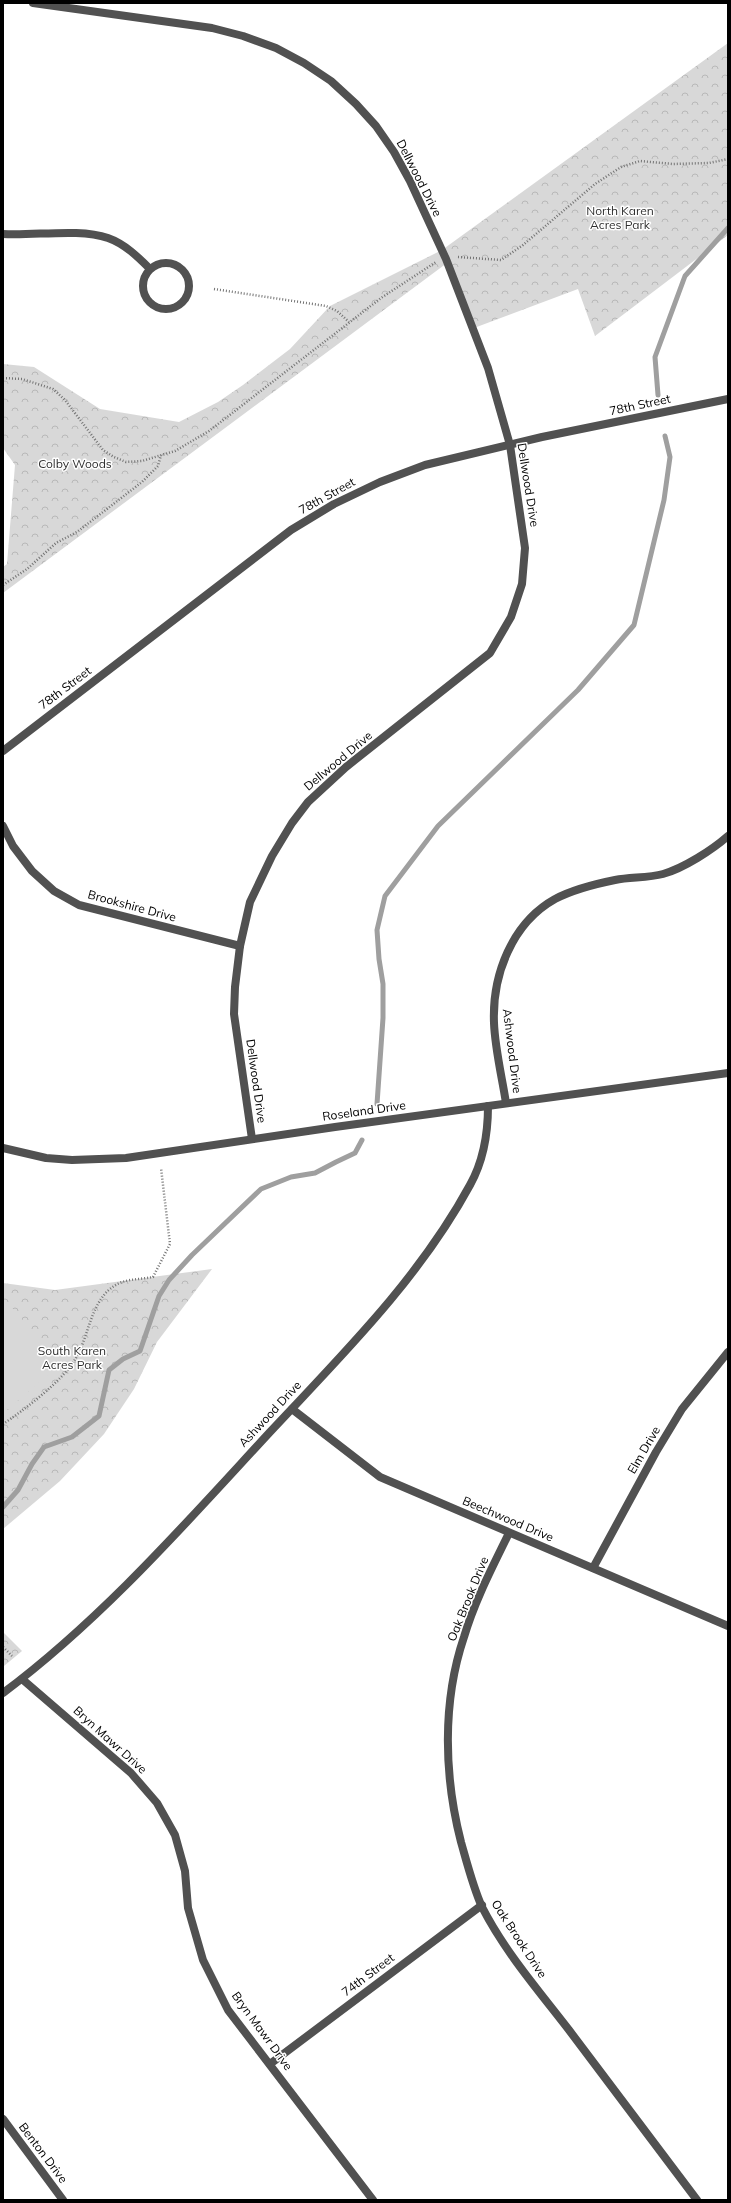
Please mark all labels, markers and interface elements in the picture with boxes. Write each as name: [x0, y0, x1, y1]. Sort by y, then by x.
street label: Dellwood Drive: [394, 137, 445, 219]
park label: North Karen Acres Park: [586, 203, 654, 232]
street label: 78th Street: [608, 391, 672, 418]
street label: Dellwood Drive: [514, 442, 543, 528]
park label: Colby Woods: [38, 456, 112, 471]
street label: 78th Street: [296, 474, 357, 517]
street label: 78th Street: [35, 663, 94, 712]
street label: Dellwood Drive: [300, 728, 375, 794]
street label: Brookshire Drive: [86, 886, 178, 925]
street label: Ashwood Drive: [500, 1008, 525, 1094]
street label: Dellwood Drive: [243, 1038, 270, 1124]
street label: Roseland Drive: [321, 1097, 407, 1124]
park label: South Karen Acres Park: [38, 1343, 106, 1372]
street label: Ashwood Drive: [235, 1377, 304, 1450]
street label: Elm Drive: [624, 1423, 663, 1476]
street label: Beechwood Drive: [460, 1493, 556, 1544]
street label: Oak Brook Drive: [444, 1554, 491, 1643]
street label: Bryn Mawr Drive: [70, 1703, 150, 1777]
street label: Oak Brook Drive: [489, 1897, 550, 1981]
street label: 74th Street: [338, 1950, 397, 1999]
street label: Bryn Mawr Drive: [229, 1988, 296, 2073]
street label: Benton Drive: [16, 2119, 71, 2186]

